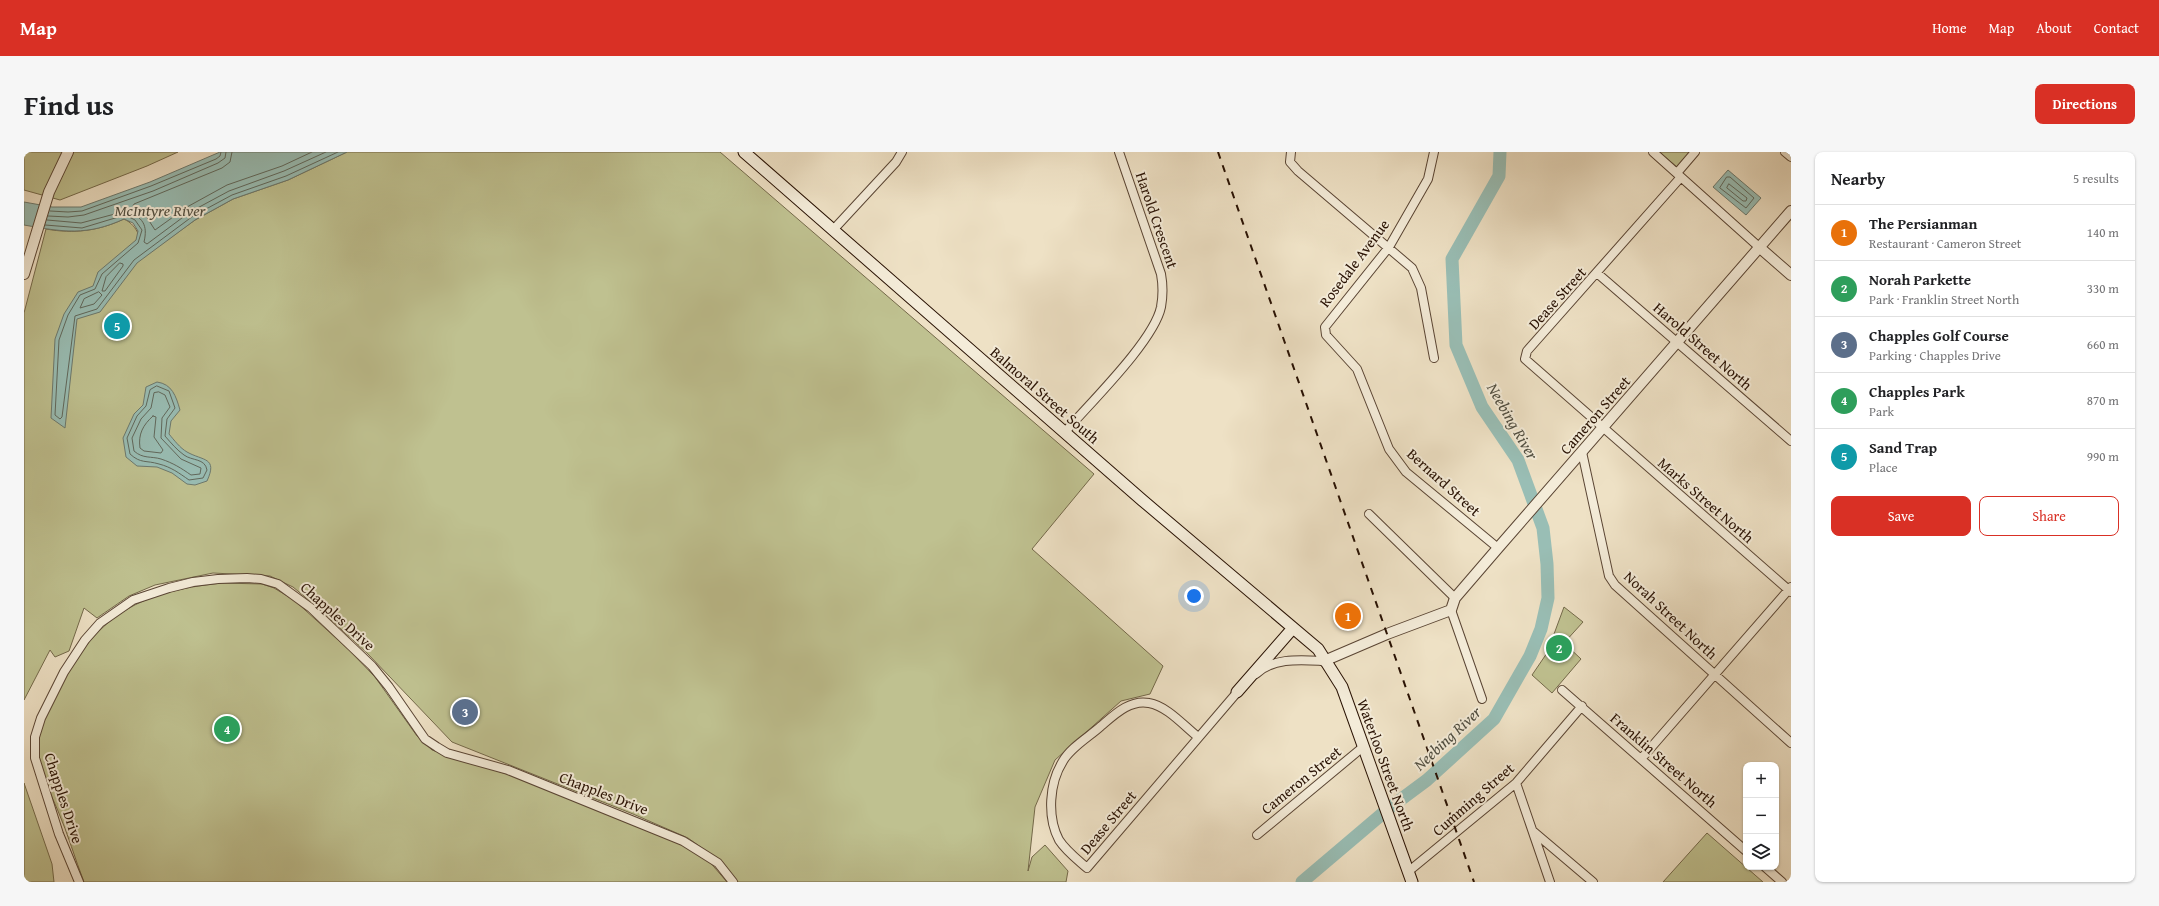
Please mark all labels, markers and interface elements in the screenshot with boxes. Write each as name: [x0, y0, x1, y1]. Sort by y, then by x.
text: Map: [20, 14, 57, 42]
text: Home: [1932, 18, 1967, 38]
text: Map: [1989, 18, 2014, 38]
text: About: [2036, 18, 2072, 38]
text: Contact: [2094, 18, 2139, 38]
text: Find us: [24, 84, 114, 125]
button: Directions: [2035, 84, 2135, 124]
text: Nearby: [1831, 166, 1885, 191]
street label: Harold Crescent: [1131, 169, 1184, 272]
text: 5 results: [2073, 169, 2119, 188]
water label: McIntyre River: [114, 198, 207, 222]
text: The Persianman: [1869, 213, 1977, 234]
street label: Rosedale Avenue: [1314, 215, 1394, 311]
text: 1: [1841, 223, 1847, 242]
text: 140 m: [2087, 223, 2119, 242]
text: Restaurant · Cameron Street: [1869, 234, 2021, 253]
street label: Dease Street: [1523, 262, 1591, 334]
text: Norah Parkette: [1869, 269, 1971, 290]
text: 2: [1841, 279, 1847, 298]
text: 330 m: [2087, 279, 2119, 298]
text: Park · Franklin Street North: [1869, 290, 2019, 309]
street label: Harold Street North: [1649, 297, 1757, 395]
pin: 5: [104, 311, 130, 341]
text: Chapples Golf Course: [1869, 325, 2009, 346]
text: 3: [1841, 335, 1847, 354]
text: 660 m: [2087, 335, 2119, 354]
street label: Balmoral Street South: [986, 342, 1105, 449]
text: Parking · Chapples Drive: [1869, 346, 2001, 365]
street label: Cameron Street: [1555, 371, 1635, 459]
water label: Neebing River: [1481, 377, 1545, 465]
text: Chapples Park: [1869, 381, 1965, 402]
text: 4: [1841, 391, 1847, 410]
text: 870 m: [2087, 391, 2119, 410]
text: Park: [1869, 402, 1894, 421]
text: Sand Trap: [1869, 437, 1937, 458]
street label: Bernard Street: [1403, 443, 1486, 521]
text: 5: [1841, 447, 1847, 466]
text: 990 m: [2087, 447, 2119, 466]
street label: Marks Street North: [1653, 452, 1759, 548]
text: Place: [1869, 458, 1898, 477]
button: Save: [1831, 496, 1971, 536]
button: Share: [1979, 496, 2119, 536]
street label: Norah Street North: [1620, 566, 1723, 664]
street label: Chapples Drive: [296, 577, 380, 655]
your location: [1184, 586, 1204, 606]
pin: 1: [1335, 601, 1361, 631]
pin: 2: [1546, 633, 1572, 663]
street label: Waterloo Street North: [1352, 696, 1420, 835]
pin: 3: [452, 697, 478, 727]
water label: Neebing River: [1407, 699, 1487, 776]
street label: Franklin Street North: [1606, 708, 1722, 813]
pin: 4: [214, 714, 240, 744]
street label: Cameron Street: [1256, 741, 1346, 819]
street label: Chapples Drive: [39, 750, 89, 846]
street label: Cumming Street: [1428, 757, 1519, 840]
map controls: [1743, 762, 1779, 870]
button: +: [1743, 762, 1779, 798]
street label: Chapples Drive: [556, 766, 652, 820]
street label: Dease Street: [1075, 785, 1141, 858]
button: −: [1743, 798, 1779, 834]
button: layers: [1743, 834, 1779, 870]

